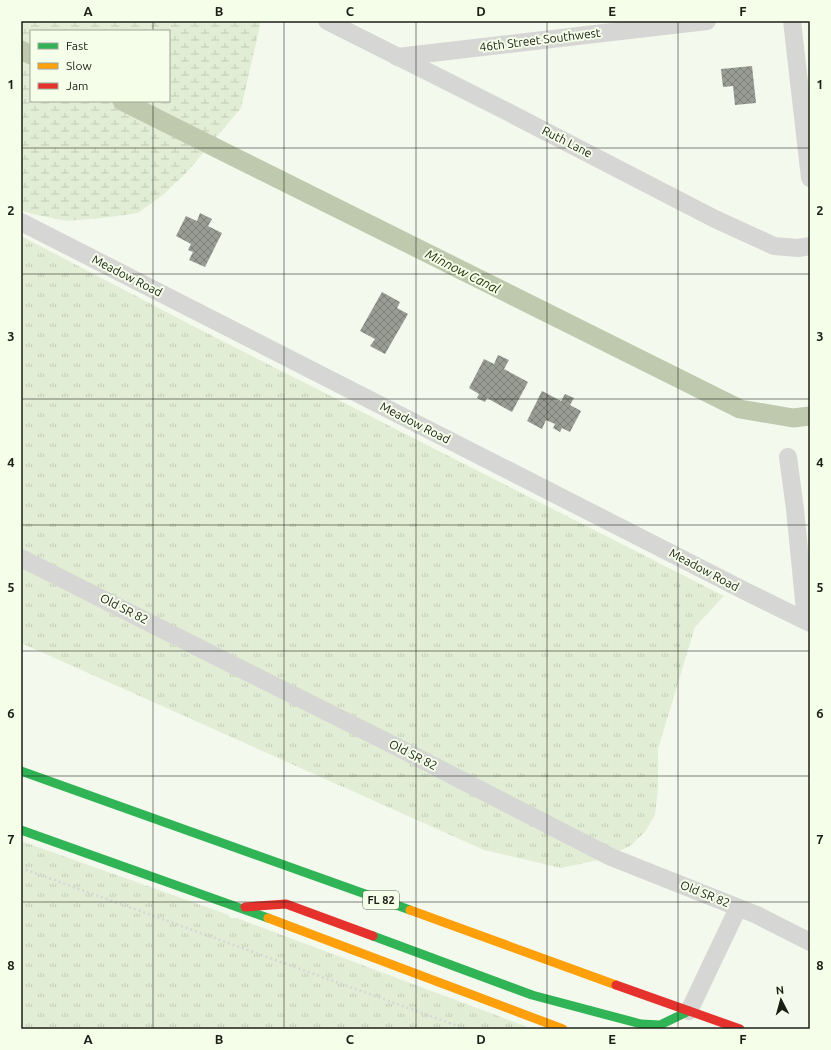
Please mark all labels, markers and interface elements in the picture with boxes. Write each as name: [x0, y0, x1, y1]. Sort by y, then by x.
text: A: [83, 4, 93, 18]
text: B: [215, 4, 224, 18]
text: C: [346, 4, 355, 18]
text: D: [476, 4, 486, 18]
text: E: [608, 4, 616, 18]
text: F: [739, 4, 747, 18]
street label: 46th Street Southwest: [479, 26, 601, 53]
legend: [30, 30, 170, 102]
text: Fast: [66, 39, 88, 52]
text: Slow: [66, 59, 92, 72]
text: 1: [7, 77, 15, 91]
text: 1: [816, 77, 824, 91]
text: Jam: [66, 79, 88, 92]
street label: Ruth Lane: [540, 123, 594, 160]
text: 2: [7, 203, 15, 217]
text: 2: [816, 203, 824, 217]
water label: Minnow Canal: [423, 246, 503, 296]
street label: Meadow Road: [90, 252, 164, 299]
text: 3: [7, 329, 15, 343]
text: 3: [816, 329, 824, 343]
street label: Meadow Road: [378, 399, 452, 446]
text: 4: [7, 455, 15, 469]
text: 4: [816, 455, 824, 469]
street label: Meadow Road: [667, 546, 741, 593]
text: 5: [7, 580, 15, 594]
text: 5: [816, 580, 824, 594]
street label: Old SR 82: [98, 591, 150, 626]
text: 6: [7, 706, 15, 720]
text: 6: [816, 706, 824, 720]
street label: Old SR 82: [387, 737, 439, 772]
text: 7: [7, 832, 15, 846]
text: 7: [816, 832, 824, 846]
street label: Old SR 82: [679, 878, 732, 909]
road number: FL 82: [363, 891, 399, 909]
text: 8: [7, 958, 15, 972]
text: 8: [816, 958, 824, 972]
north arrow: [761, 980, 801, 1020]
text: N: [775, 984, 785, 996]
text: A: [83, 1032, 93, 1046]
text: B: [215, 1032, 224, 1046]
text: C: [346, 1032, 355, 1046]
text: D: [476, 1032, 486, 1046]
text: E: [608, 1032, 616, 1046]
text: F: [739, 1032, 747, 1046]

